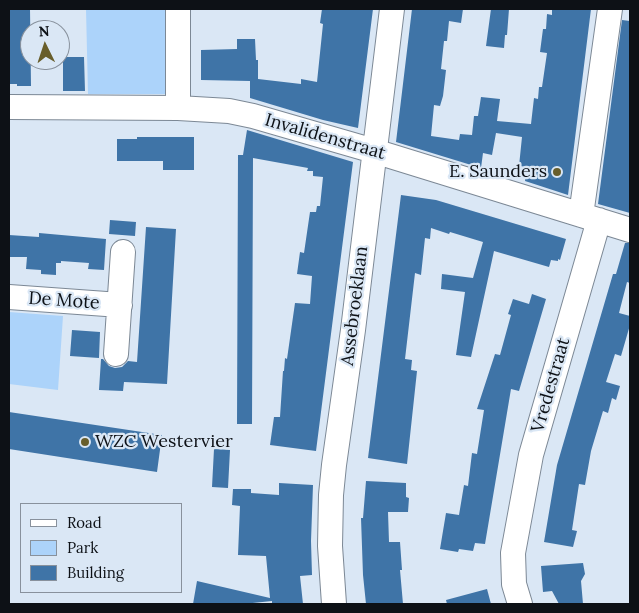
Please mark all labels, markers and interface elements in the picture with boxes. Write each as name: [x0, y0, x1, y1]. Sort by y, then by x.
north arrow: [20, 20, 70, 70]
text: N: [38, 22, 50, 40]
street label: Invalidenstraat: [262, 109, 388, 165]
place label: E. Saunders: [449, 161, 547, 183]
marker: E. Saunders: [551, 166, 563, 178]
street label: Assebroeklaan: [337, 245, 373, 367]
street label: De Mote: [28, 288, 100, 314]
street label: Vredestraat: [527, 335, 575, 435]
place label: WZC Westervier: [95, 431, 233, 453]
marker: WZC Westervier: [79, 436, 91, 448]
legend: [20, 503, 182, 593]
text: Road: [67, 513, 102, 532]
text: Park: [67, 538, 98, 557]
text: Building: [67, 563, 124, 582]

